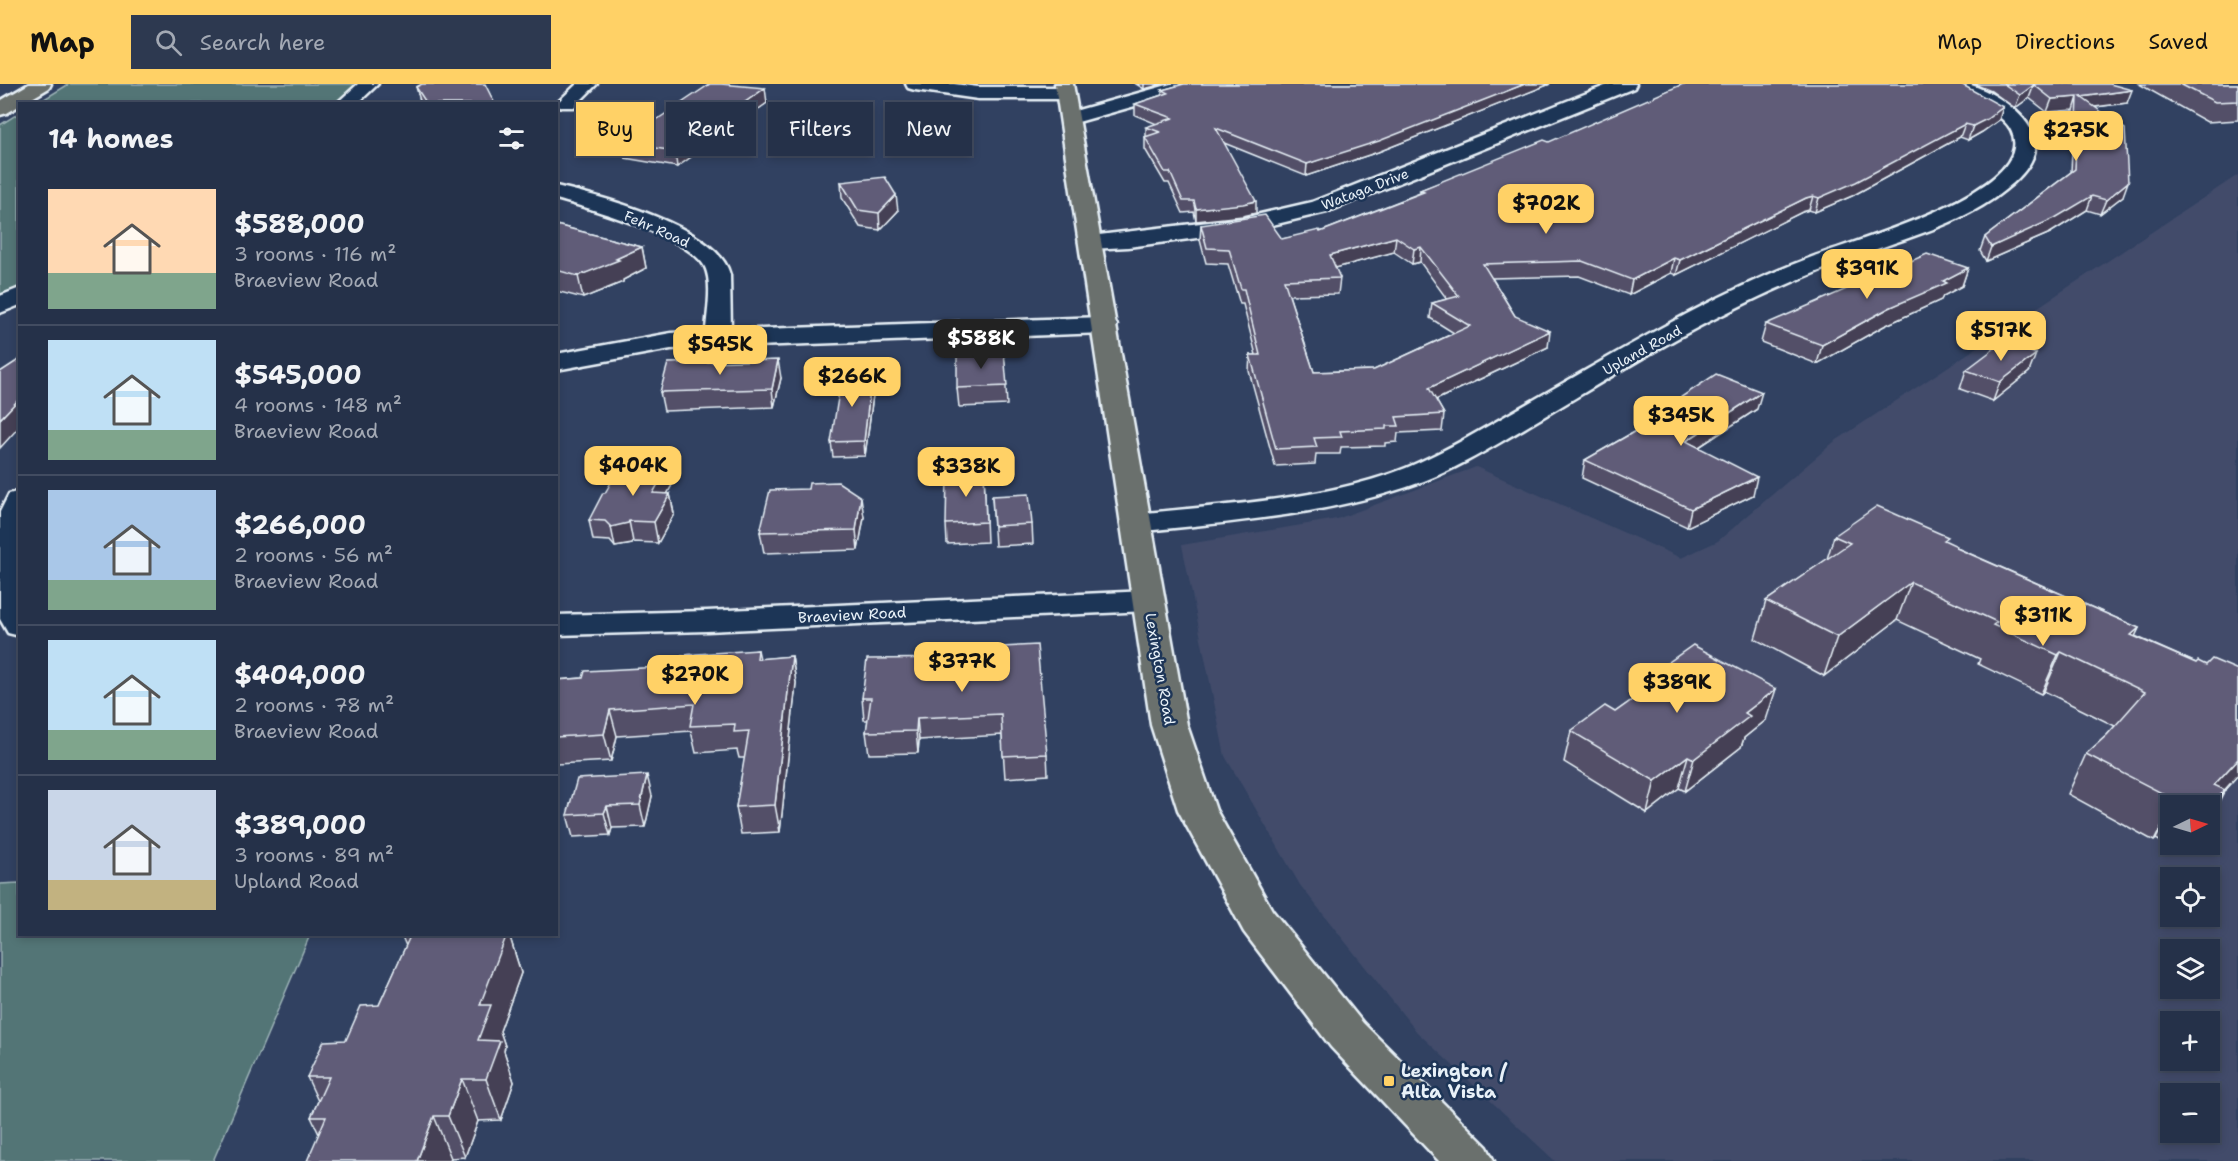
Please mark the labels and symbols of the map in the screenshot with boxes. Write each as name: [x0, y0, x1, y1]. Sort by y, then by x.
pin: $275K: [2034, 111, 2118, 162]
street label: Wataga Drive: [1319, 164, 1411, 214]
pin: $702K: [1504, 184, 1588, 235]
street label: Fehr Road: [621, 207, 693, 252]
pin: $391K: [1825, 249, 1909, 300]
pin: $517K: [1959, 311, 2043, 362]
pin: $588K: [939, 319, 1023, 370]
street label: Upland Road: [1599, 321, 1685, 379]
pin: $545K: [678, 325, 762, 376]
pin: $266K: [810, 357, 894, 408]
pin: $345K: [1639, 396, 1723, 447]
pin: $404K: [591, 446, 675, 497]
pin: $338K: [924, 447, 1008, 498]
pin: $311K: [2001, 596, 2085, 647]
street label: Braeview Road: [797, 602, 907, 628]
street label: Lexington Road: [1140, 611, 1180, 727]
pin: $377K: [920, 642, 1004, 693]
pin: $270K: [653, 655, 737, 706]
pin: $389K: [1635, 663, 1719, 714]
north arrow: [2160, 795, 2220, 855]
place label: Lexington / Alta Vista: [1401, 1059, 1508, 1104]
marker: Lexington / Alta Vista: [1382, 1074, 1396, 1088]

